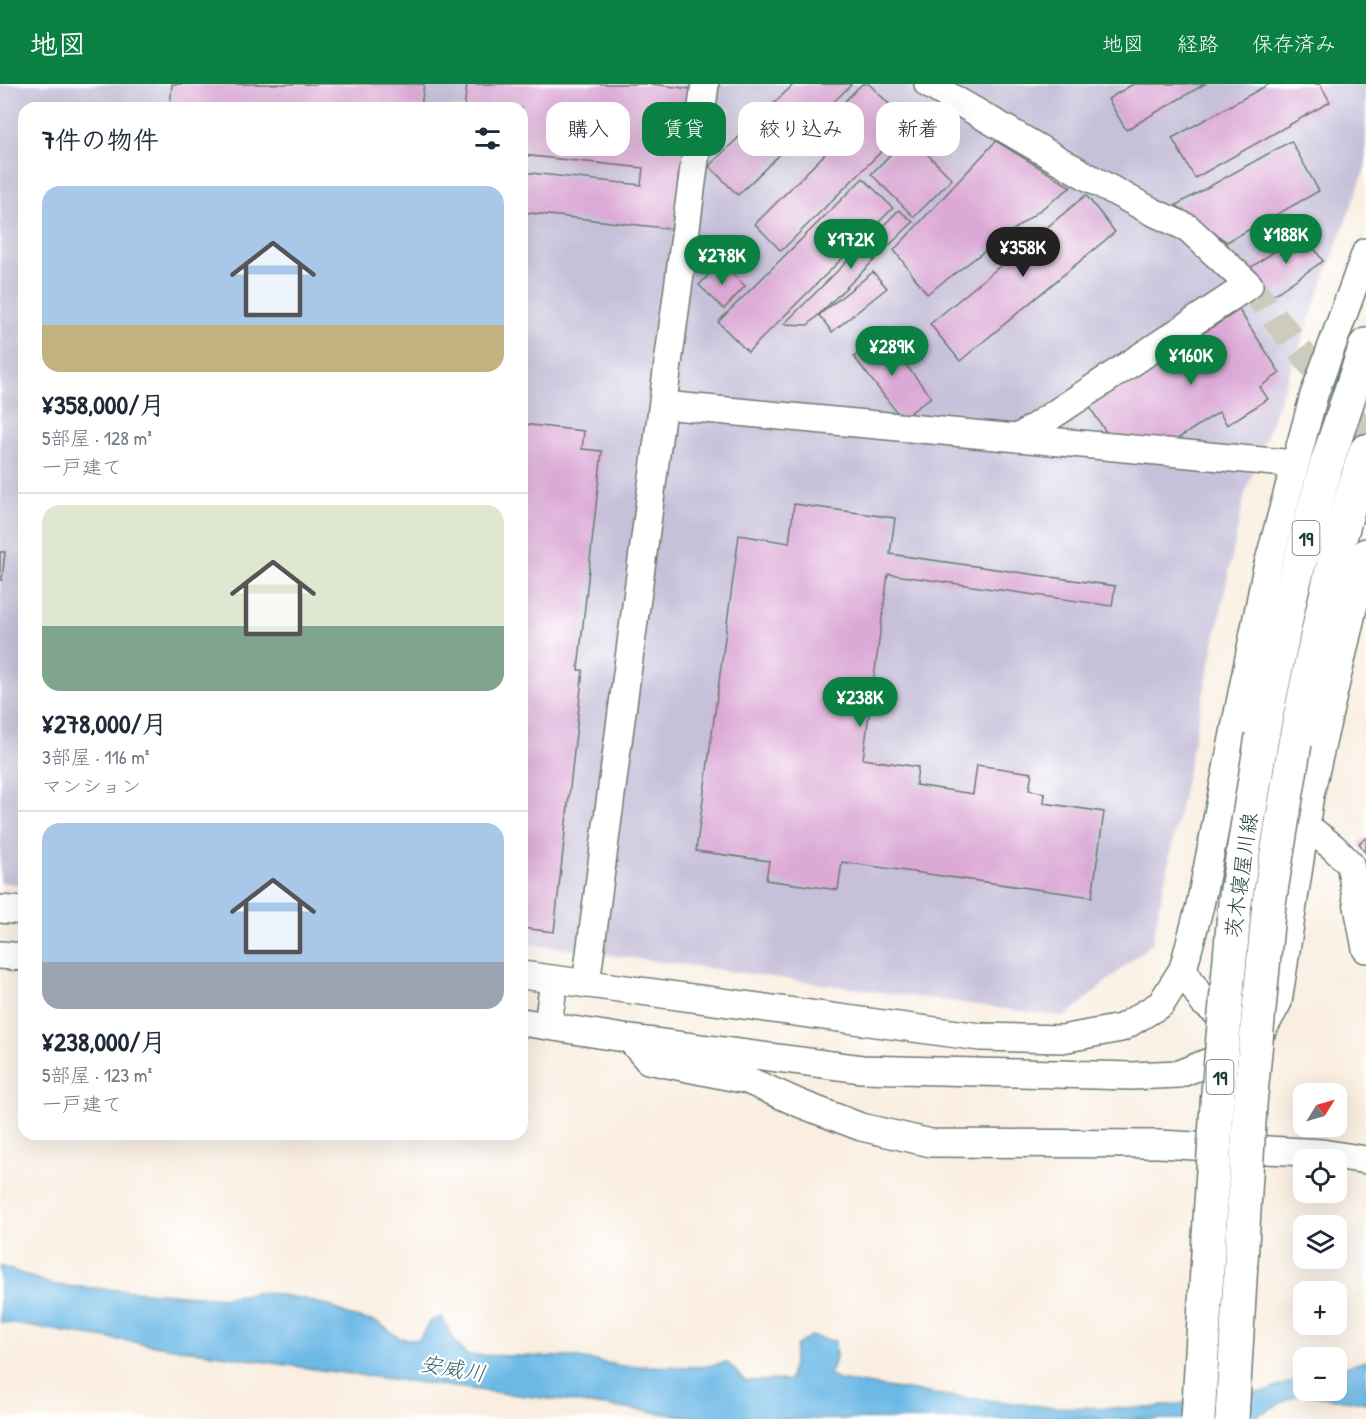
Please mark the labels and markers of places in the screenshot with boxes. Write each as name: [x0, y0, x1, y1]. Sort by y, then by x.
pin: ¥188K: [1244, 214, 1328, 265]
pin: ¥172K: [809, 219, 893, 270]
pin: ¥358K: [981, 227, 1065, 278]
pin: ¥278K: [680, 235, 764, 286]
pin: ¥289K: [850, 326, 934, 377]
pin: ¥160K: [1149, 335, 1233, 386]
pin: ¥238K: [818, 677, 902, 728]

